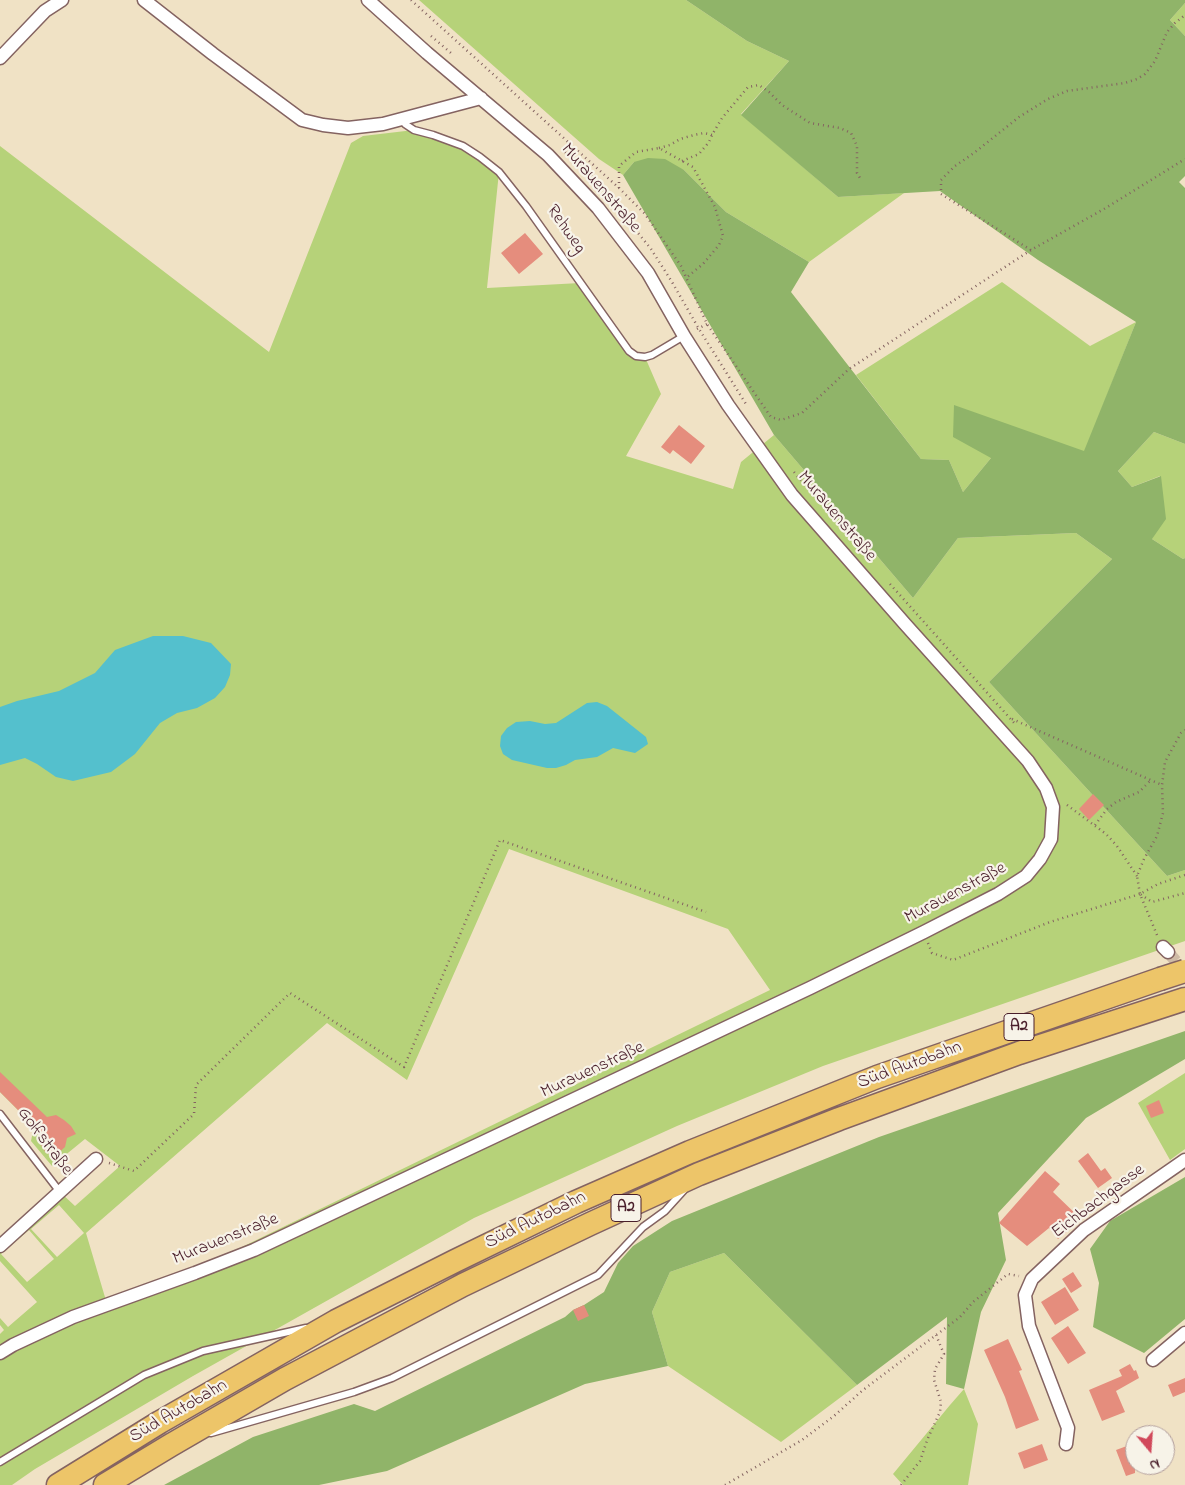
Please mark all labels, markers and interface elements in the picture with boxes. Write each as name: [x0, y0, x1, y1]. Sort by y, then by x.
street label: Murauenstraße: [555, 140, 645, 238]
street label: Rehweg: [541, 201, 589, 259]
street label: Murauenstraße: [792, 467, 880, 567]
street label: Murauenstraße: [902, 858, 1010, 930]
road number: A2: [1004, 1014, 1034, 1040]
street label: Süd Autobahn: [855, 1037, 965, 1095]
street label: Murauenstraße: [538, 1038, 648, 1104]
street label: Golfstraße: [11, 1104, 77, 1180]
street label: Eichbachgasse: [1048, 1160, 1150, 1244]
street label: Süd Autobahn: [482, 1187, 590, 1255]
road number: A2: [611, 1194, 641, 1222]
street label: Murauenstraße: [170, 1209, 282, 1271]
street label: Süd Autobahn: [126, 1375, 232, 1449]
north arrow: [1125, 1425, 1175, 1475]
text: N: [1147, 1452, 1162, 1475]

